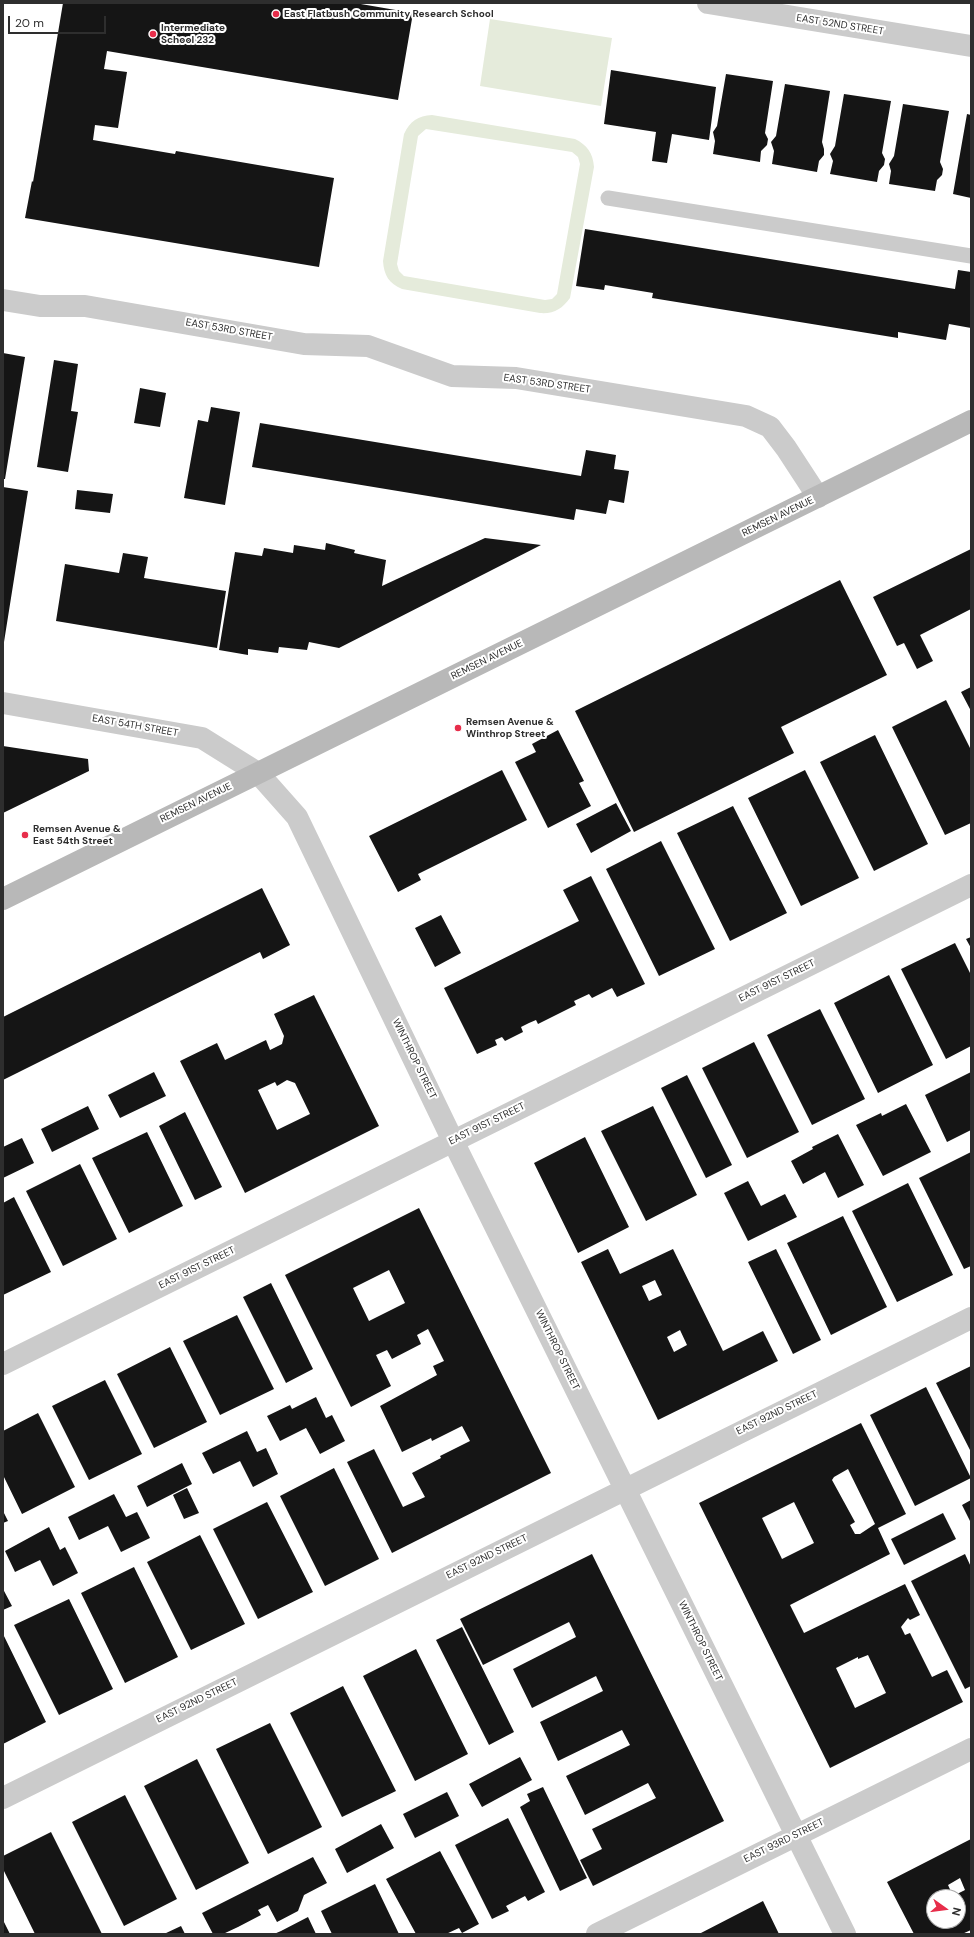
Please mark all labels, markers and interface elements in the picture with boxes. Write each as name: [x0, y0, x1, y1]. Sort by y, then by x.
scale bar: [10, 8, 108, 34]
place label: East Flatbush Community Research School: [284, 8, 494, 20]
marker: East Flatbush Community Research School: [271, 9, 281, 19]
street label: EAST 52ND STREET: [795, 12, 885, 38]
text: 20 m: [15, 15, 44, 31]
place label: Intermediate School 232: [161, 22, 225, 46]
marker: Intermediate School 232: [148, 29, 158, 39]
street label: EAST 53RD STREET: [185, 316, 273, 344]
street label: EAST 53RD STREET: [503, 372, 591, 396]
street label: REMSEN AVENUE: [740, 494, 816, 540]
street label: REMSEN AVENUE: [449, 637, 525, 683]
street label: EAST 54TH STREET: [91, 713, 179, 739]
place label: Remsen Avenue & Winthrop Street: [466, 716, 554, 740]
marker: Remsen Avenue & Winthrop Street: [453, 723, 463, 733]
street label: REMSEN AVENUE: [158, 780, 234, 826]
place label: Remsen Avenue & East 54th Street: [33, 823, 121, 846]
marker: Remsen Avenue & East 54th Street: [20, 830, 30, 840]
street label: EAST 91ST STREET: [737, 957, 817, 1005]
street label: WINTHROP STREET: [389, 1017, 439, 1101]
street label: EAST 91ST STREET: [447, 1100, 527, 1148]
street label: EAST 91ST STREET: [157, 1244, 237, 1292]
street label: WINTHROP STREET: [532, 1308, 582, 1392]
street label: EAST 92ND STREET: [735, 1388, 819, 1438]
street label: EAST 92ND STREET: [445, 1532, 529, 1582]
street label: WINTHROP STREET: [675, 1599, 725, 1683]
street label: EAST 92ND STREET: [155, 1676, 239, 1726]
street label: EAST 93RD STREET: [742, 1816, 826, 1866]
north arrow: [926, 1889, 966, 1929]
text: N: [949, 1906, 964, 1917]

